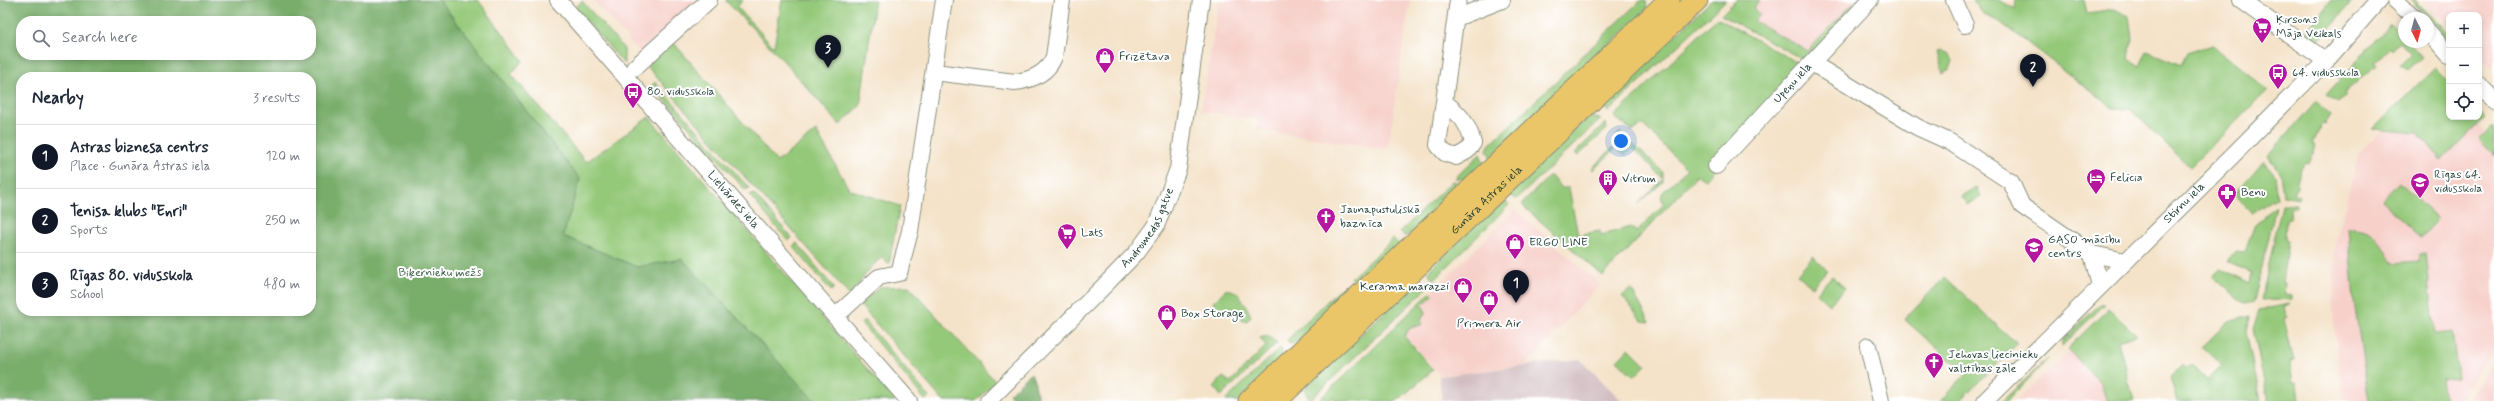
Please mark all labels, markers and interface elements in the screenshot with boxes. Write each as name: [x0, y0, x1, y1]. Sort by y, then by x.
place label: Ķirsons Māja Veikals: [2276, 12, 2342, 42]
north arrow: [2398, 12, 2434, 48]
map controls: [2446, 12, 2482, 120]
button: +: [2446, 12, 2482, 48]
search box: [16, 16, 316, 60]
supermarket icon: Ķirsons Māja Veikals: [2251, 16, 2273, 44]
icon: search: [30, 27, 52, 49]
text: Search here: [62, 28, 138, 48]
pin: 3: [815, 35, 841, 68]
shop icon: Frizētava: [1094, 46, 1116, 74]
button: −: [2446, 48, 2482, 84]
place label: Frizētava: [1119, 49, 1170, 65]
pin: 2: [2020, 54, 2046, 87]
street label: Upeņu iela: [1770, 59, 1816, 107]
bus stop icon: 64. vidusskola: [2267, 62, 2289, 90]
place label: 64. vidusskola: [2292, 65, 2360, 81]
bus stop icon: 80. vidusskola: [622, 81, 644, 109]
place label: 80. vidusskola: [647, 84, 715, 100]
button: locate: [2446, 84, 2482, 120]
text: Nearby: [32, 87, 84, 109]
text: 3 results: [253, 90, 300, 107]
your location: [1611, 131, 1631, 151]
text: Astras biznesa centrs: [70, 138, 208, 158]
text: 1: [42, 148, 48, 165]
text: 120 m: [266, 148, 300, 165]
text: Place · Gunāra Astras iela: [70, 158, 210, 175]
street label: Gunāra Astras iela: [1447, 162, 1526, 239]
hotel icon: Felicia: [2085, 167, 2107, 195]
place label: Rīgas 64. vidusskola: [2434, 167, 2482, 197]
street label: Lielvārdes iela: [704, 168, 763, 232]
building icon: Vitrum: [1597, 168, 1619, 196]
place label: Felicia: [2110, 170, 2143, 186]
place label: Vitrum: [1622, 171, 1656, 187]
school or university icon: Rīgas 64. vidusskola: [2409, 171, 2431, 199]
street label: Stirnu iela: [2160, 179, 2209, 227]
pharmacy icon: Benu: [2216, 182, 2238, 210]
street label: Andromedas gatve: [1117, 185, 1178, 272]
place label: Benu: [2241, 185, 2265, 201]
text: Tenisa klubs "Enri": [70, 202, 187, 222]
place label: Jaunapustuliskā baznīca: [1340, 202, 1420, 232]
church icon: Jaunapustuliskā baznīca: [1315, 206, 1337, 234]
text: 2: [42, 212, 48, 229]
text: 250 m: [265, 212, 300, 229]
text: Sports: [70, 222, 108, 239]
supermarket icon: Lats: [1056, 222, 1078, 250]
place label: Lats: [1081, 225, 1103, 241]
shop icon: ERGO LINE: [1504, 232, 1526, 260]
place label: GASO mācību centrs: [2048, 232, 2121, 262]
place label: ERGO LINE: [1529, 235, 1588, 251]
school or university icon: GASO mācību centrs: [2023, 236, 2045, 264]
park label: Biķernieku mežs: [399, 265, 482, 281]
text: Rīgas 80. vidusskola: [70, 266, 193, 286]
pin: 1: [1503, 270, 1529, 303]
text: 3: [42, 276, 48, 293]
text: 480 m: [264, 276, 300, 293]
shop icon: Kerama marazzi: [1452, 276, 1474, 304]
place label: Kerama marazzi: [1360, 279, 1449, 295]
text: School: [70, 286, 104, 303]
shop icon: Primera Air: [1478, 288, 1500, 316]
shop icon: Box Storage: [1156, 303, 1178, 331]
place label: Box Storage: [1181, 306, 1244, 322]
place label: Primera Air: [1457, 316, 1521, 332]
place label: Jehovas liecinieku valstības zāle: [1948, 347, 2038, 377]
church icon: Jehovas liecinieku valstības zāle: [1923, 351, 1945, 379]

